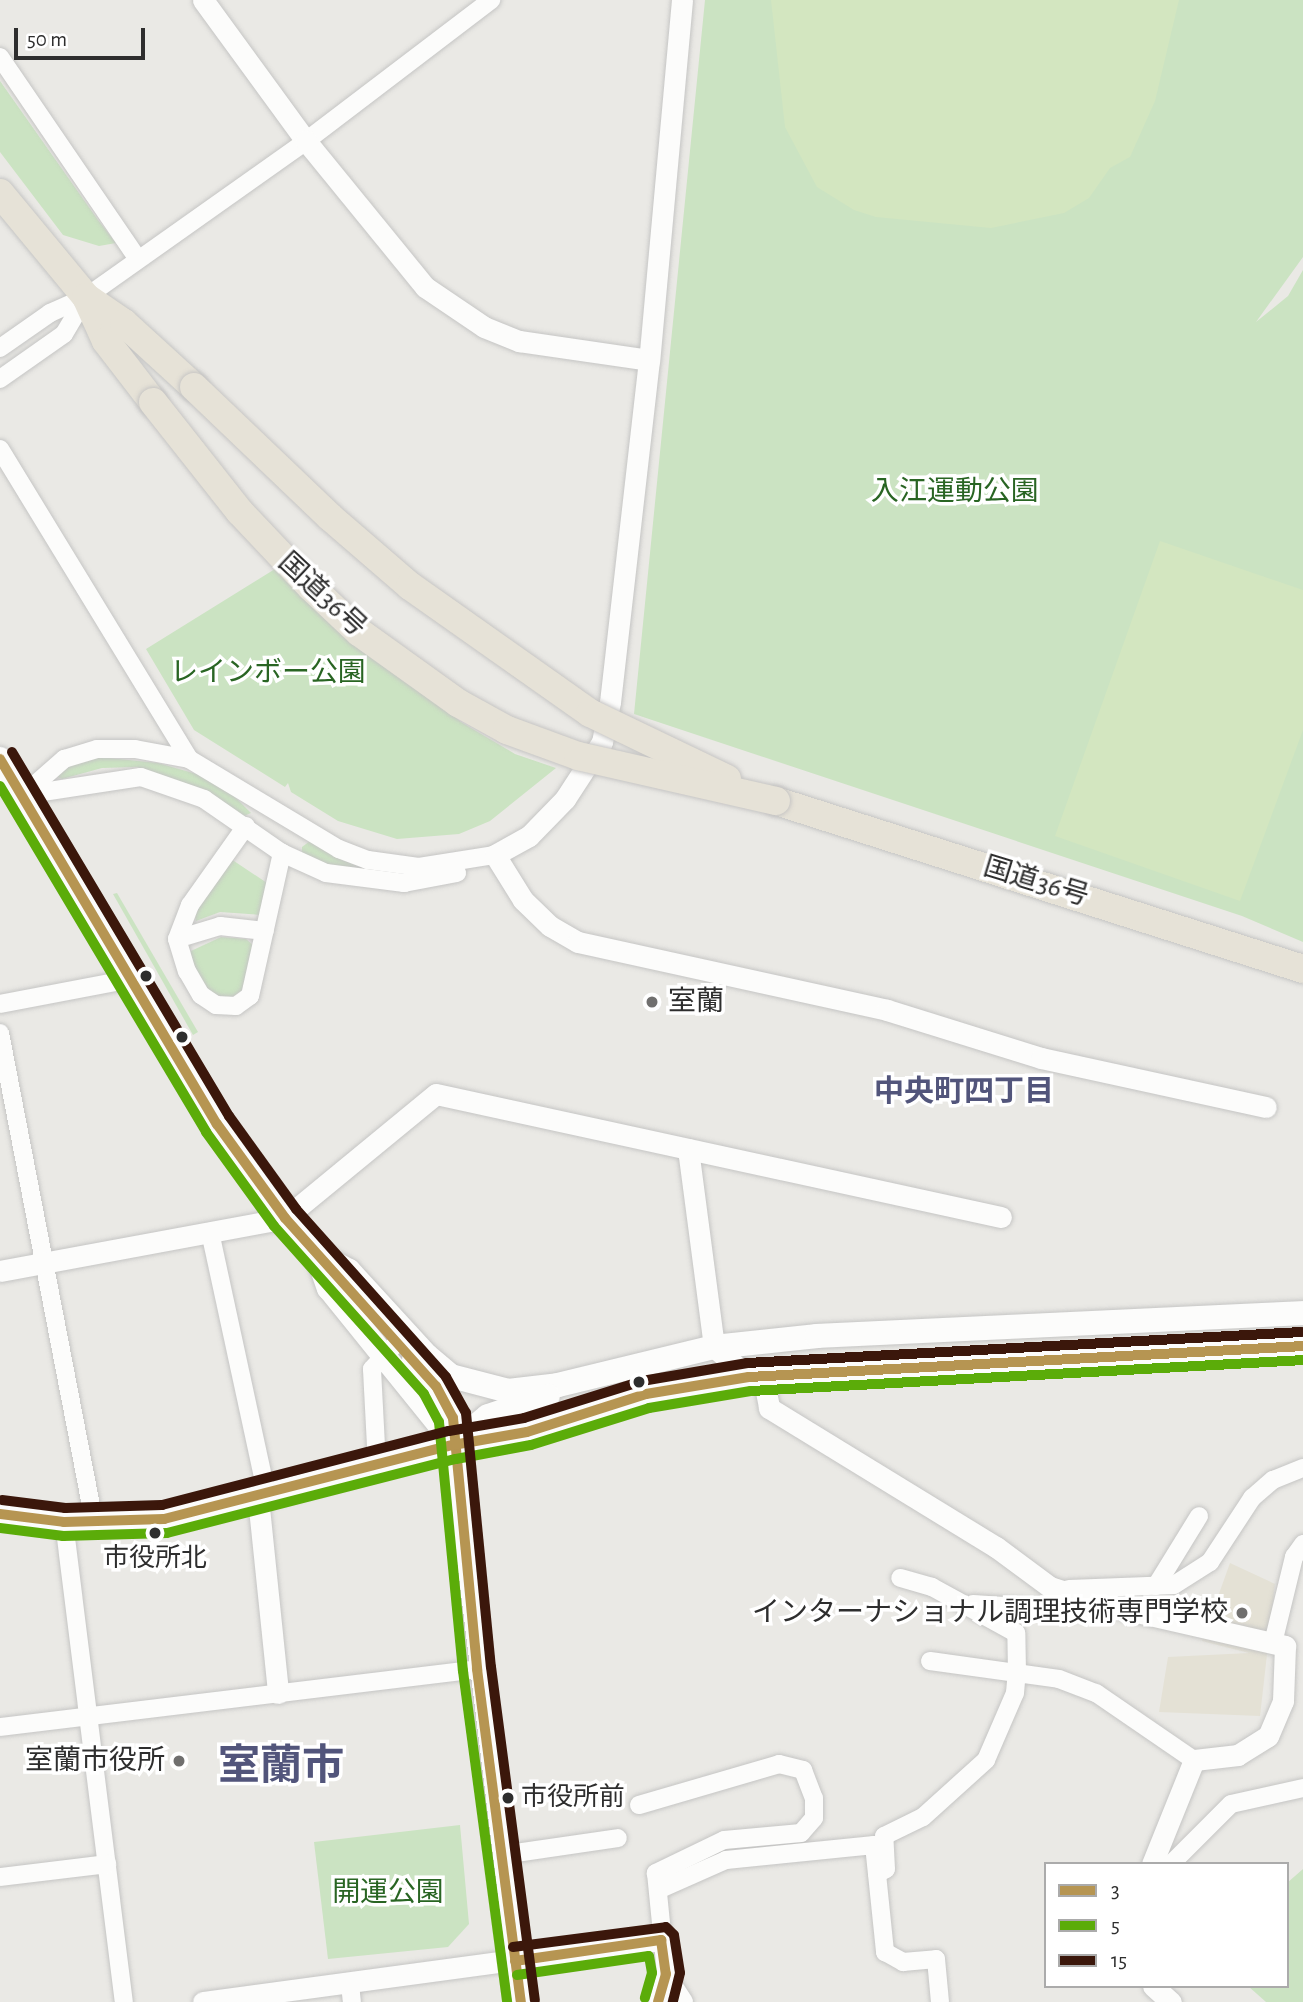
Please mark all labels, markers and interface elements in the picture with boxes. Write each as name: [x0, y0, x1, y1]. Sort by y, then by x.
scale bar: [18, 14, 149, 58]
text: 50 m: [27, 29, 67, 50]
park label: 入江運動公園: [871, 475, 1039, 509]
street label: 国道36号: [271, 546, 373, 644]
park label: レインボー公園: [170, 656, 366, 690]
street label: 国道36号: [979, 850, 1093, 914]
unlabelled marker: [139, 969, 153, 983]
place label: 室蘭: [668, 985, 724, 1019]
marker: 室蘭: [642, 992, 662, 1012]
unlabelled marker: [175, 1030, 189, 1044]
district label: 中央町四丁目: [874, 1074, 1054, 1110]
unlabelled marker: [632, 1375, 646, 1389]
marker: 市役所北: [148, 1526, 162, 1540]
place label: 市役所北: [103, 1543, 207, 1575]
place label: インターナショナル調理技術専門学校: [752, 1596, 1228, 1630]
marker: インターナショナル調理技術専門学校: [1234, 1605, 1250, 1621]
district label: 室蘭市: [218, 1741, 344, 1791]
place label: 室蘭市役所: [25, 1744, 165, 1778]
marker: 室蘭市役所: [171, 1753, 187, 1769]
place label: 市役所前: [521, 1782, 625, 1814]
marker: 市役所前: [501, 1791, 515, 1805]
legend: [1044, 1862, 1289, 1988]
park label: 開運公園: [332, 1876, 444, 1910]
text: 3: [1111, 1880, 1120, 1901]
text: 5: [1111, 1915, 1120, 1936]
text: 15: [1111, 1950, 1127, 1971]

